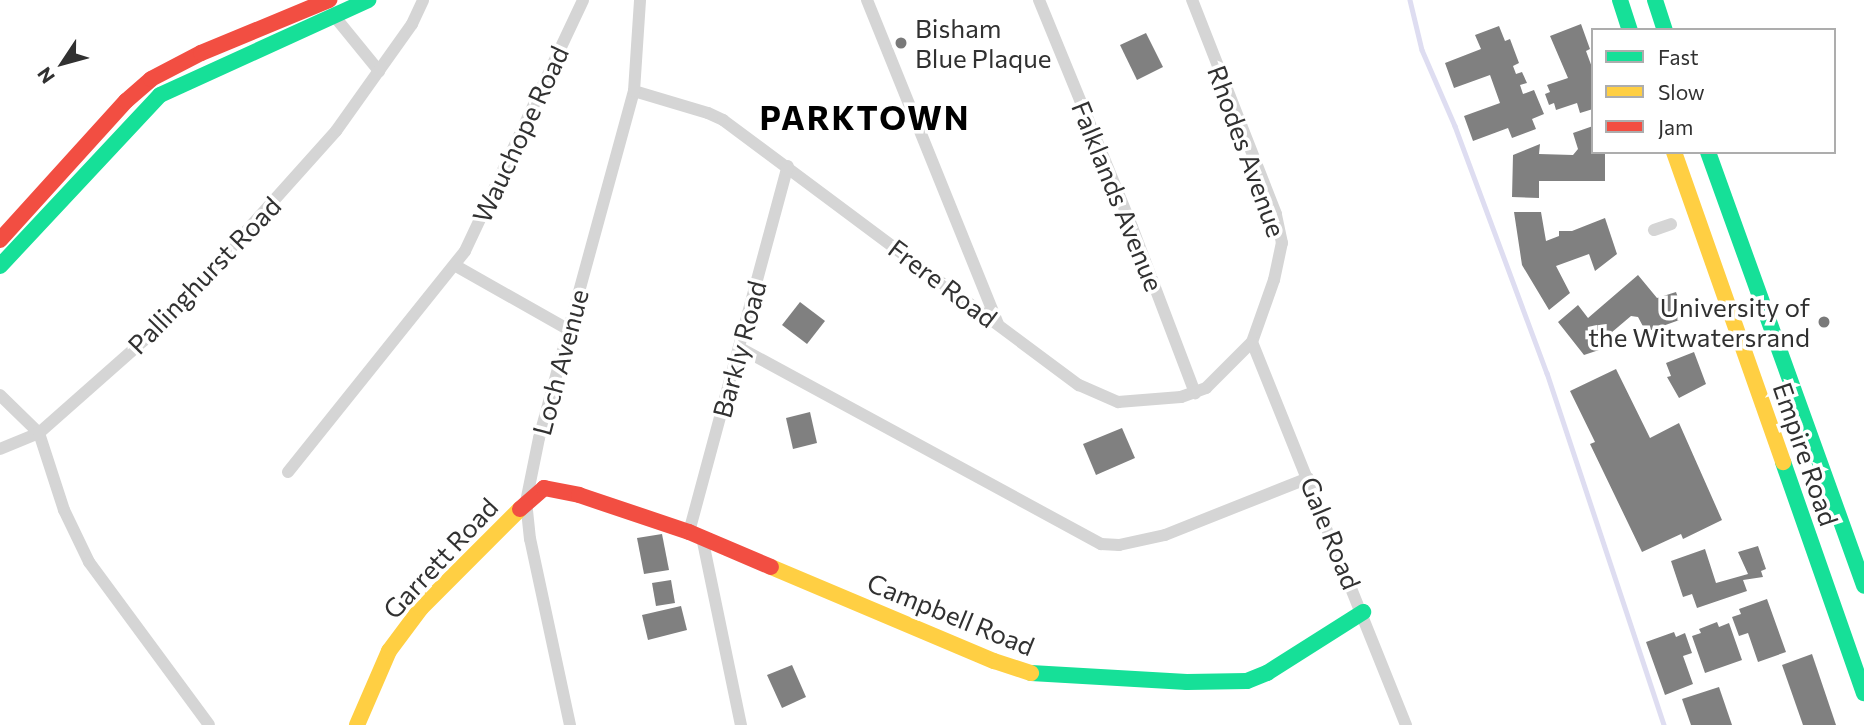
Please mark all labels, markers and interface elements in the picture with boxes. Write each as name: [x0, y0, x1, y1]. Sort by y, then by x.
place label: Bisham Blue Plaque: [915, 12, 1052, 74]
north arrow: [28, 28, 98, 98]
legend: [1591, 28, 1836, 154]
marker: Bisham Blue Plaque: [893, 35, 909, 51]
street label: Wauchope Road: [465, 41, 575, 227]
text: Fast: [1658, 44, 1699, 69]
street label: Rhodes Avenue: [1202, 61, 1292, 241]
text: N: [32, 63, 59, 88]
text: Slow: [1658, 79, 1705, 104]
street label: Falklands Avenue: [1066, 96, 1170, 296]
district label: PARKTOWN: [760, 97, 970, 137]
text: Jam: [1658, 114, 1693, 139]
street label: Pallinghurst Road: [121, 190, 287, 360]
street label: Frere Road: [883, 232, 1003, 334]
street label: Barkly Road: [706, 277, 772, 421]
street label: Loch Avenue: [526, 286, 594, 438]
place label: University of the Witwatersrand: [1588, 291, 1810, 352]
marker: University of the Witwatersrand: [1816, 314, 1832, 330]
street label: Empire Road: [1767, 378, 1845, 530]
street label: Gale Road: [1294, 472, 1368, 594]
street label: Garrett Road: [376, 491, 504, 625]
street label: Campbell Road: [863, 566, 1039, 662]

